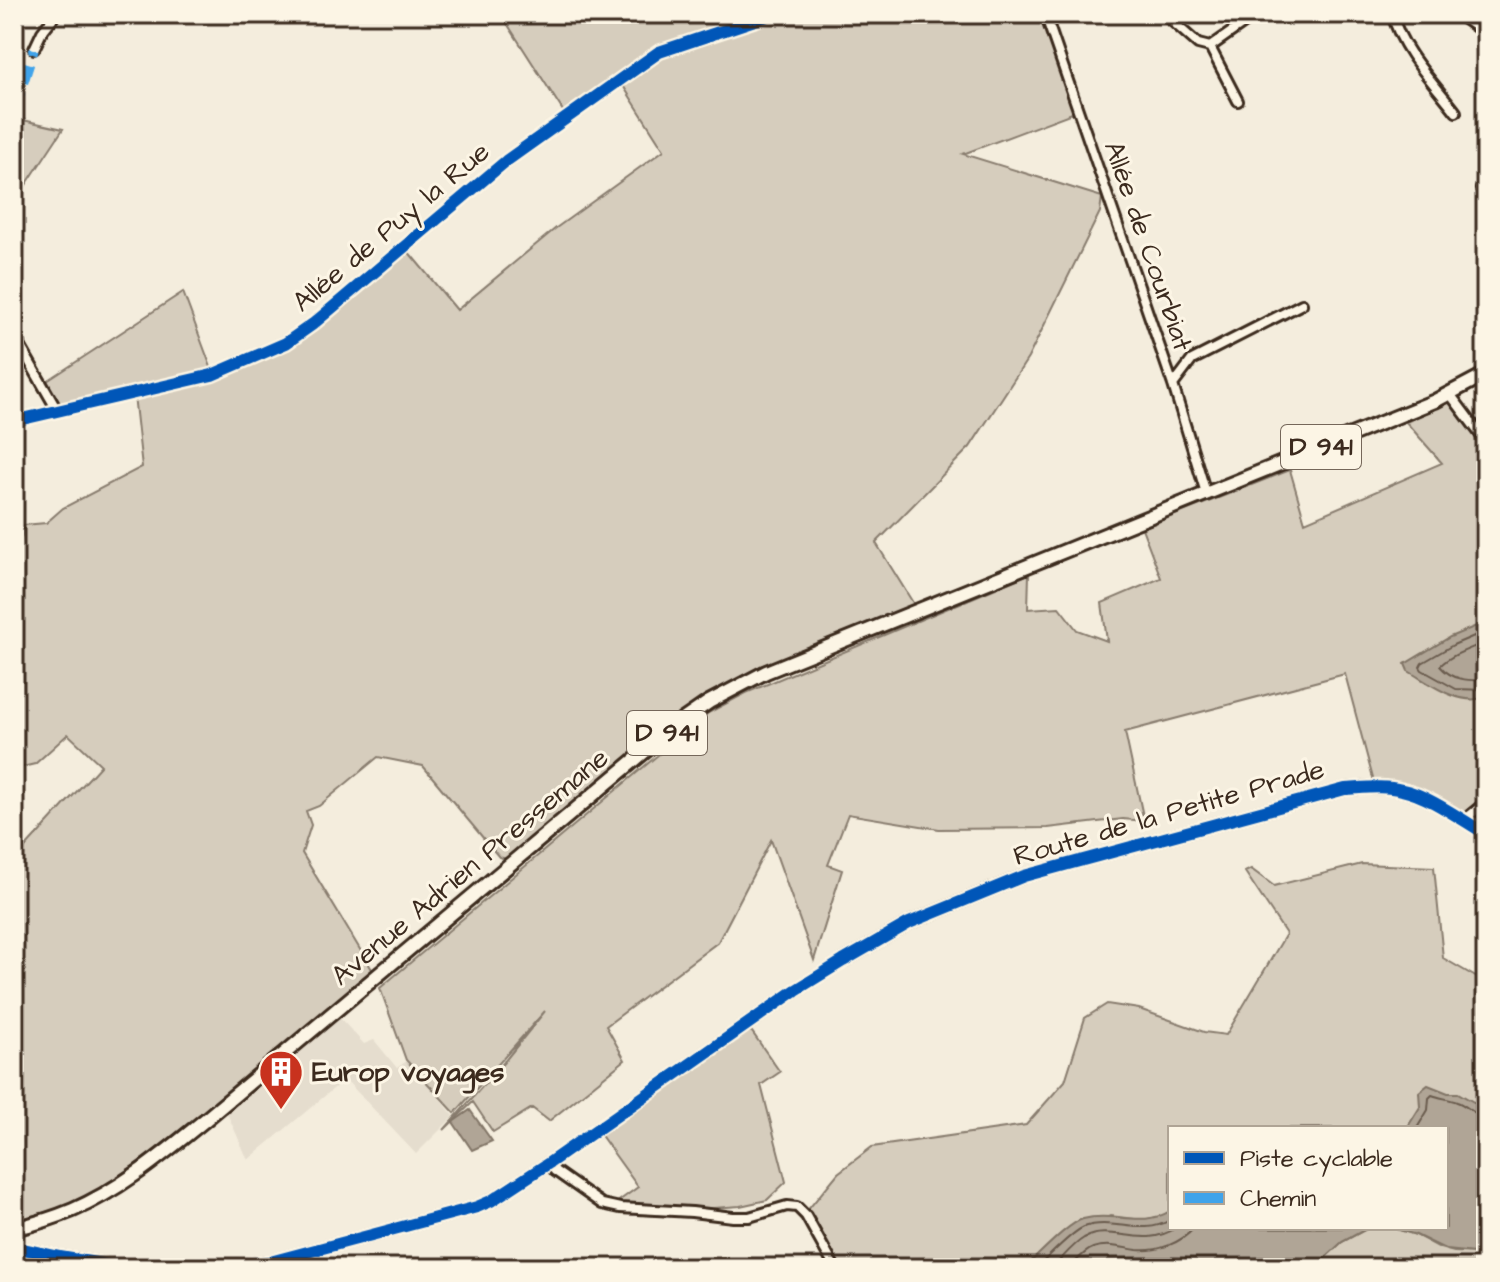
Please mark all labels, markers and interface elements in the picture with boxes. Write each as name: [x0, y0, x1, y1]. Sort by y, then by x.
street label: Allée de Puy la Rue: [284, 133, 499, 323]
street label: Allée de Courbiat: [1094, 136, 1202, 357]
road number: D 941: [1281, 425, 1361, 469]
road number: D 941: [627, 711, 707, 755]
street label: Avenue Adrien Pressemane: [323, 739, 617, 995]
street label: Route de la Petite Prade: [1009, 750, 1329, 876]
building icon: Europ voyages: [257, 1048, 305, 1111]
place label: Europ voyages: [312, 1053, 504, 1095]
legend: [1168, 1126, 1448, 1230]
text: Piste cyclable: [1240, 1142, 1393, 1177]
text: Chemin: [1240, 1182, 1316, 1216]

